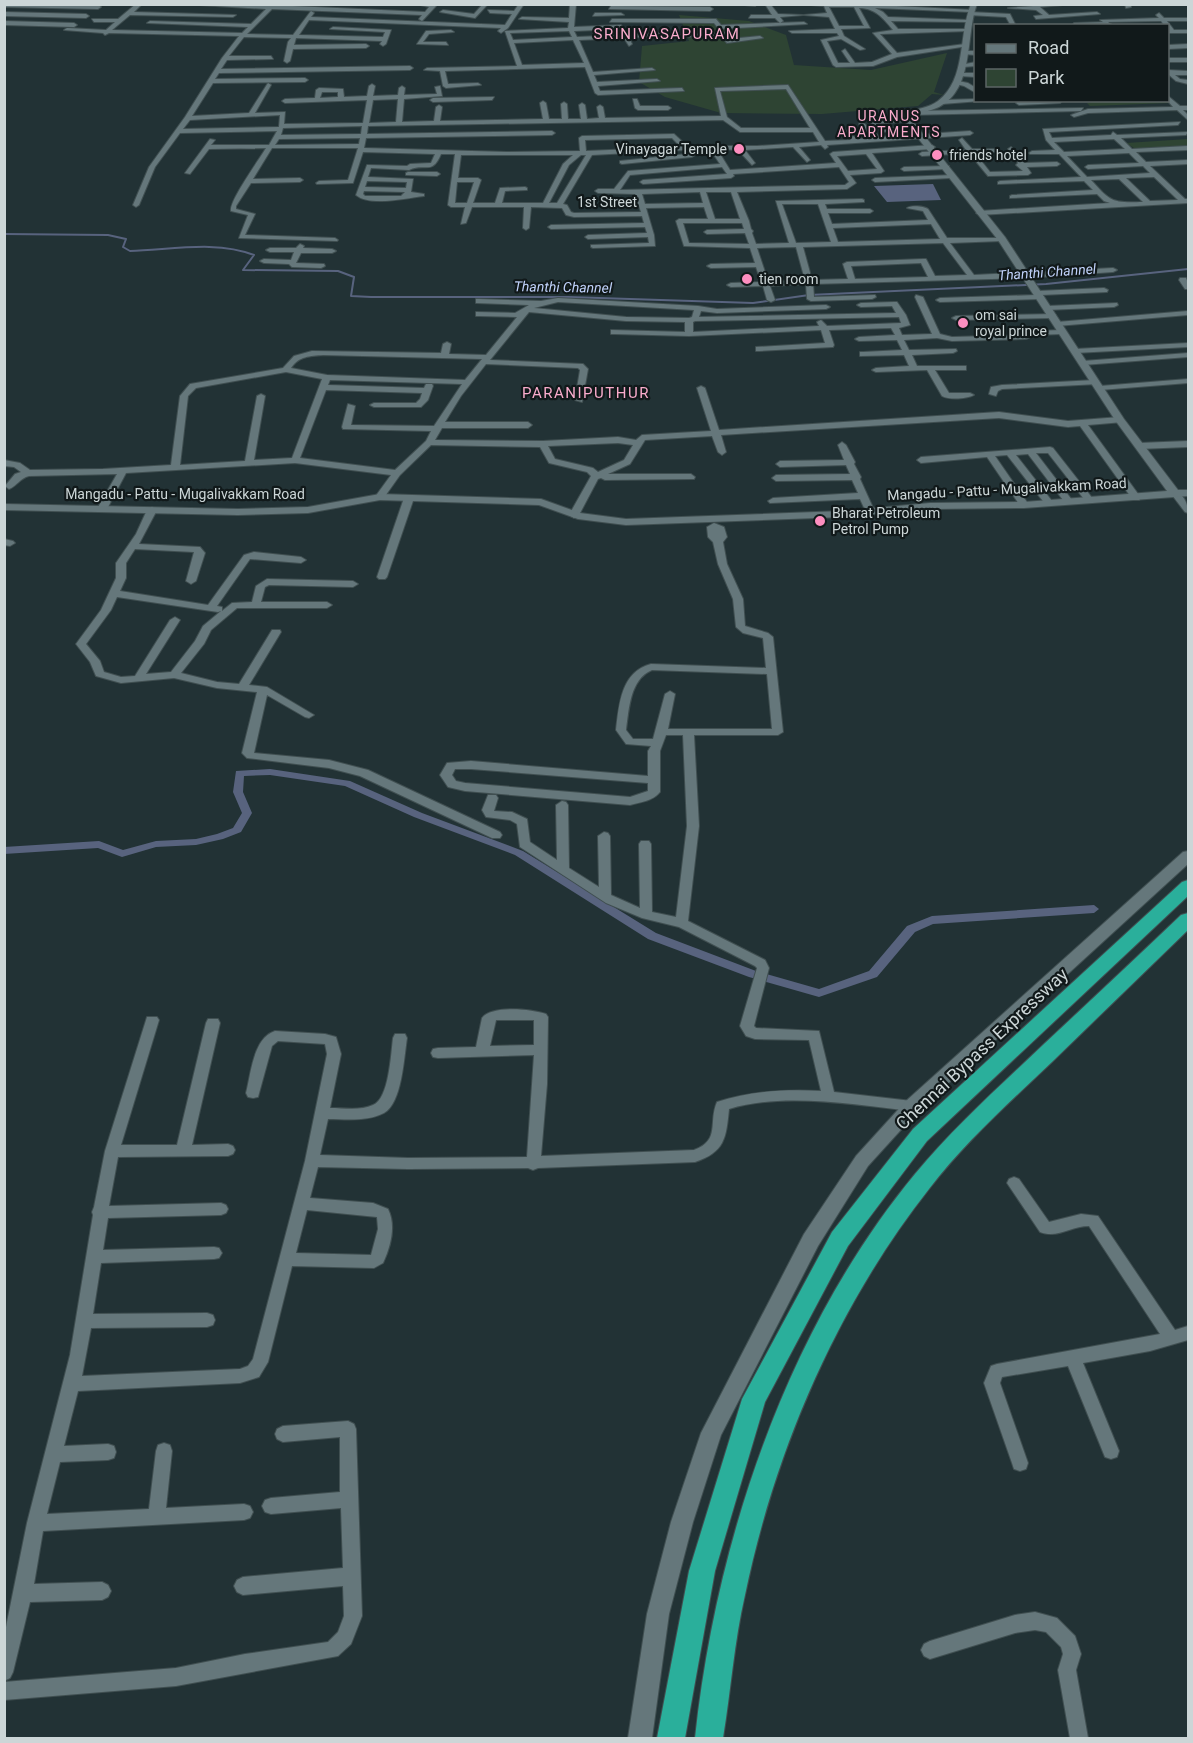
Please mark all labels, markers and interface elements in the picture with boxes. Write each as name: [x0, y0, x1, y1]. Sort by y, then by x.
legend: [974, 24, 1169, 102]
district label: SRINIVASAPURAM: [594, 25, 740, 43]
text: Road: [1028, 37, 1069, 58]
text: Park: [1028, 67, 1065, 88]
district label: URANUS APARTMENTS: [837, 108, 941, 140]
place label: Vinayagar Temple: [616, 141, 727, 157]
marker: Vinayagar Temple: [732, 142, 746, 156]
place label: friends hotel: [949, 147, 1027, 163]
marker: friends hotel: [930, 148, 944, 162]
street label: 1st Street: [577, 194, 637, 210]
water label: Thanthi Channel: [997, 261, 1097, 283]
place label: tien room: [759, 271, 818, 287]
marker: tien room: [740, 272, 754, 286]
water label: Thanthi Channel: [514, 278, 613, 296]
place label: om sai royal prince: [975, 307, 1047, 339]
marker: om sai royal prince: [956, 316, 970, 330]
district label: PARANIPUTHUR: [522, 384, 650, 402]
street label: Mangadu - Pattu - Mugalivakkam Road: [887, 475, 1127, 503]
street label: Mangadu - Pattu - Mugalivakkam Road: [65, 486, 305, 502]
place label: Bharat Petroleum Petrol Pump: [832, 505, 940, 537]
marker: Bharat Petroleum Petrol Pump: [813, 514, 827, 528]
street label: Chennai Bypass Expressway: [891, 963, 1072, 1134]

